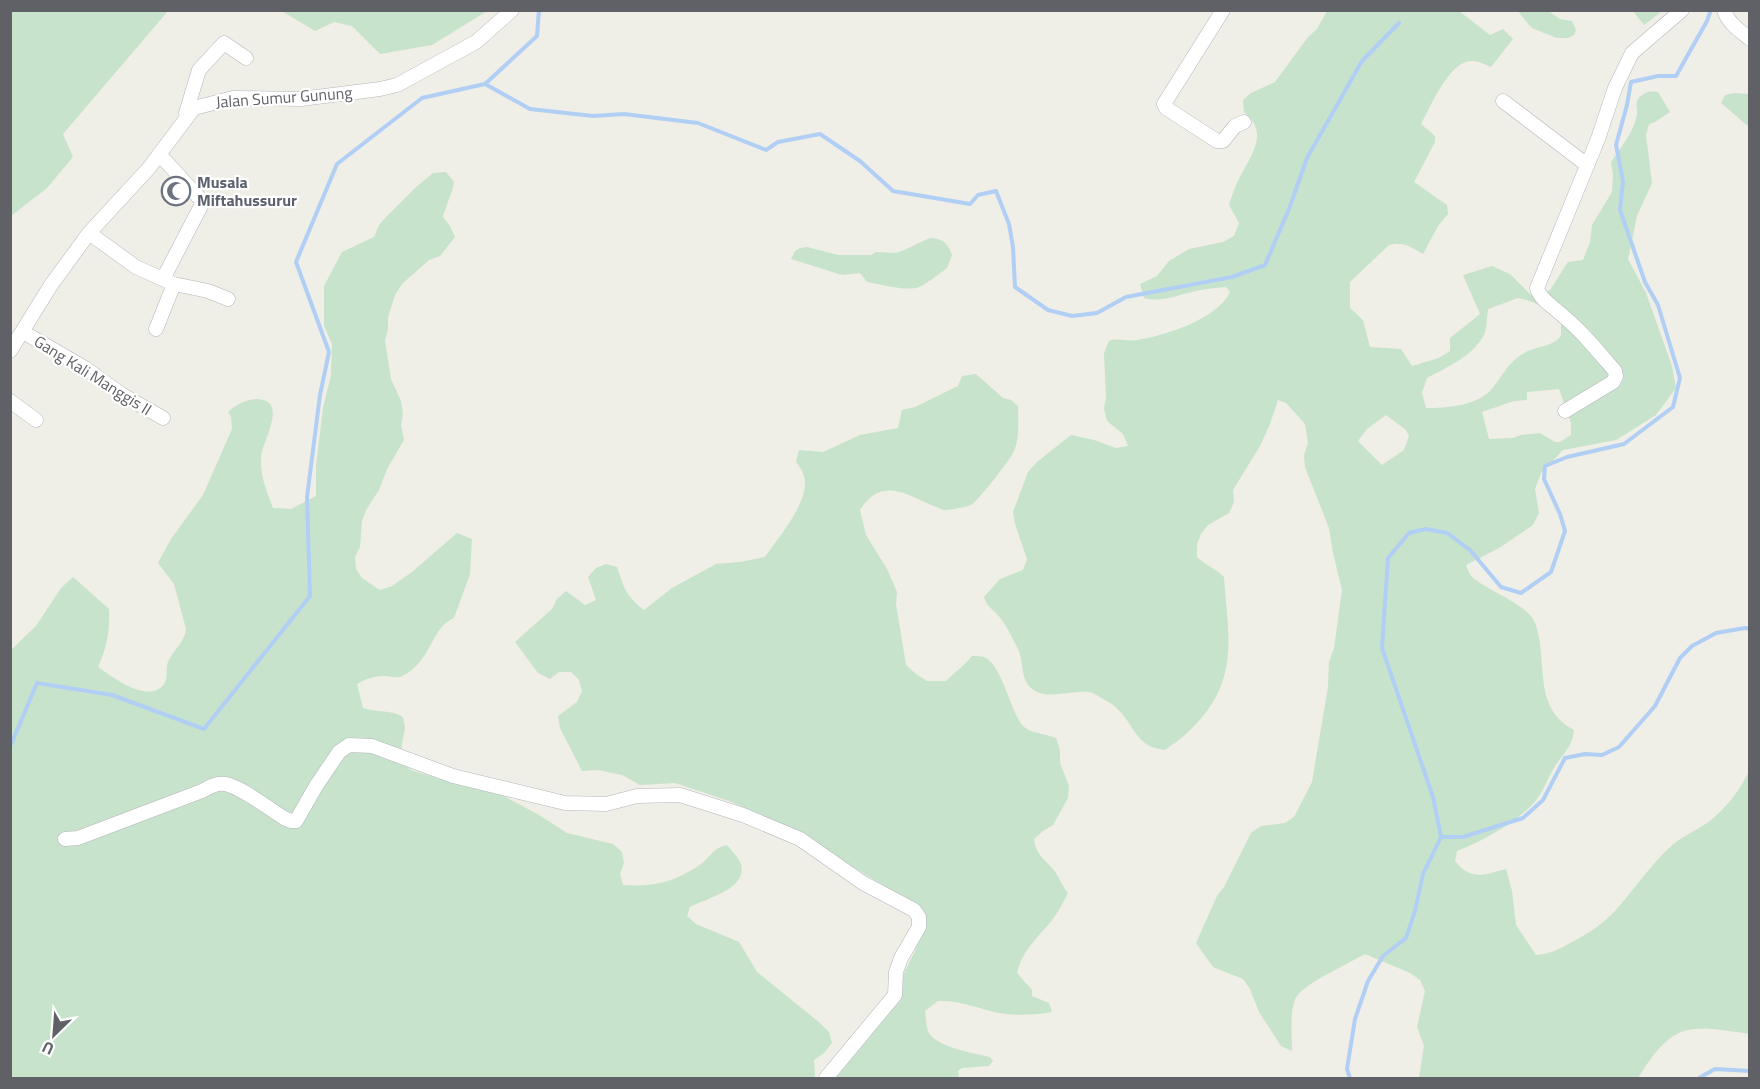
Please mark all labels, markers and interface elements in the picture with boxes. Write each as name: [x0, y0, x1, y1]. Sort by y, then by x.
street label: Jalan Sumur Gunung: [215, 80, 353, 114]
place label: Musala Miftahussurur: [197, 170, 297, 212]
mosque icon: Musala Miftahussurur: [160, 175, 192, 207]
street label: Gang Kali Manggis II: [29, 329, 157, 421]
north arrow: [24, 1005, 84, 1065]
text: U: [38, 1036, 57, 1062]

